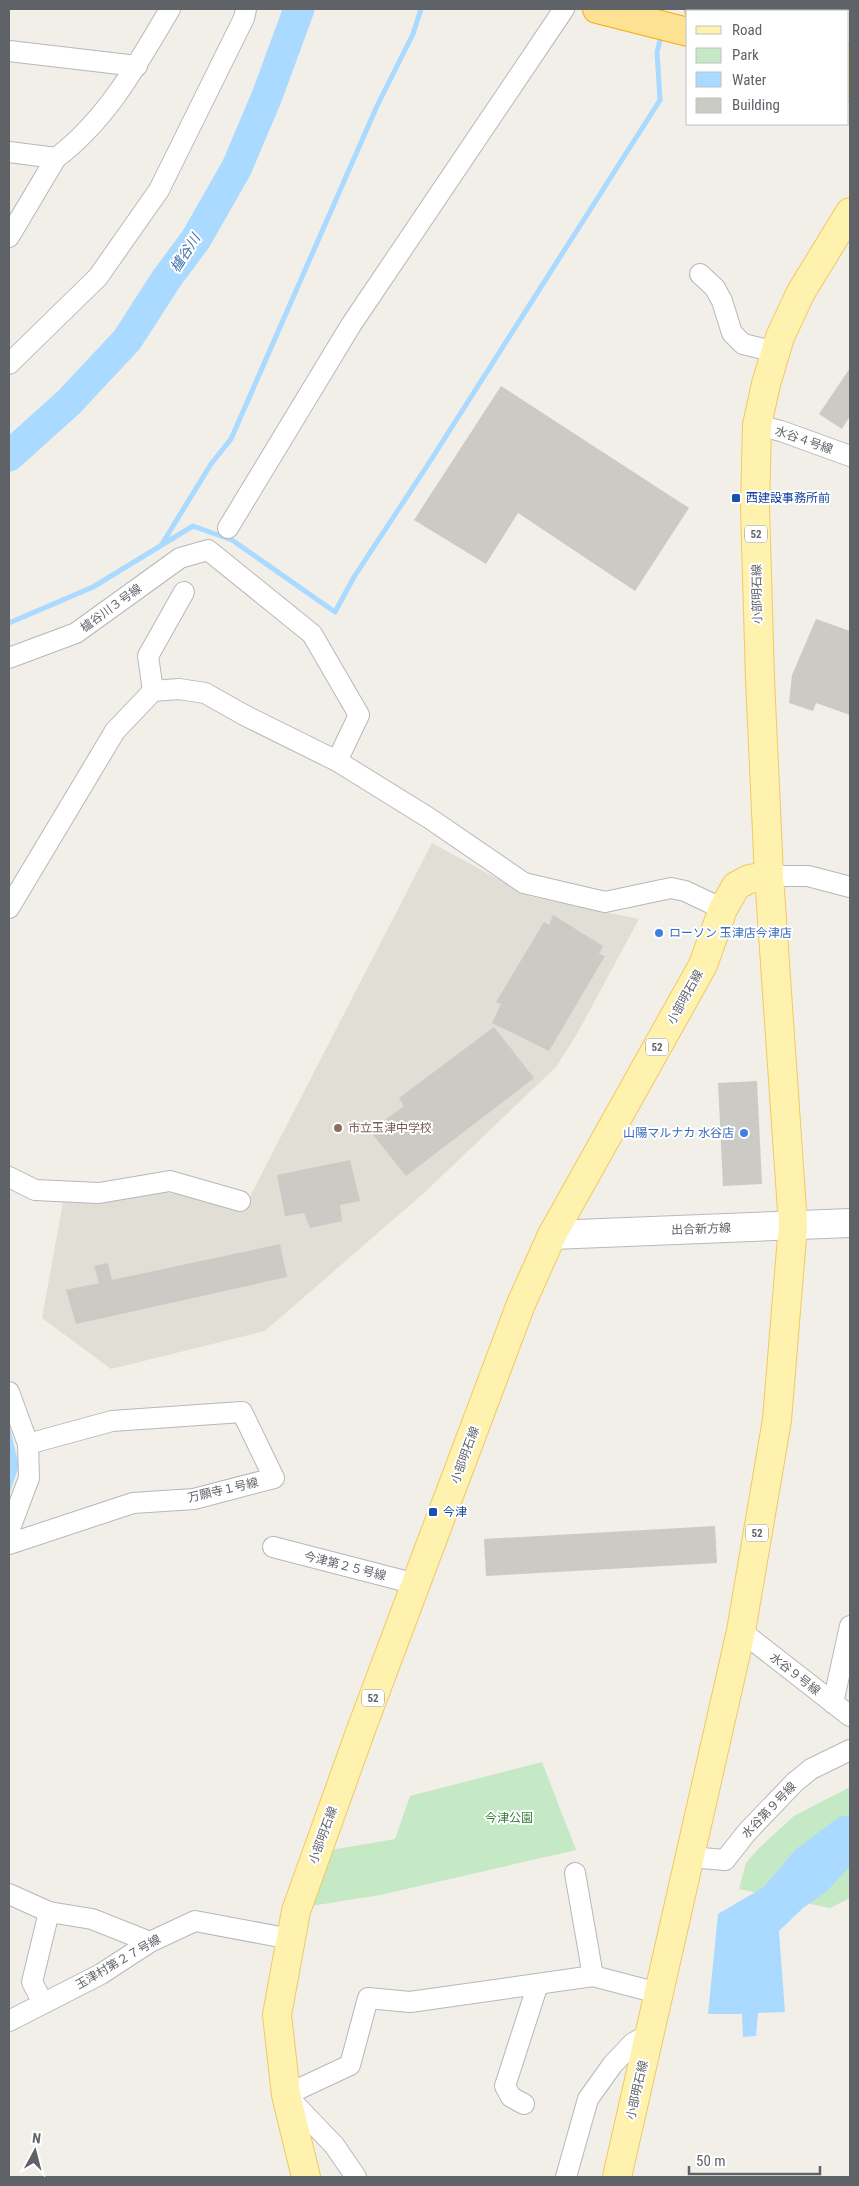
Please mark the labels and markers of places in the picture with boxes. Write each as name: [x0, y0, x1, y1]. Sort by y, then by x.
place label: 西建設事務所前: [746, 491, 830, 505]
marker: 西建設事務所前: [730, 492, 742, 504]
place label: ローソン 玉津店今津店: [669, 926, 792, 940]
marker: ローソン 玉津店今津店: [653, 927, 665, 939]
place label: 市立玉津中学校: [348, 1121, 432, 1135]
marker: 市立玉津中学校: [332, 1122, 344, 1134]
place label: 山陽マルナカ 水谷店: [623, 1126, 734, 1140]
marker: 山陽マルナカ 水谷店: [738, 1127, 750, 1139]
place label: 今津: [443, 1505, 467, 1519]
marker: 今津: [427, 1506, 439, 1518]

